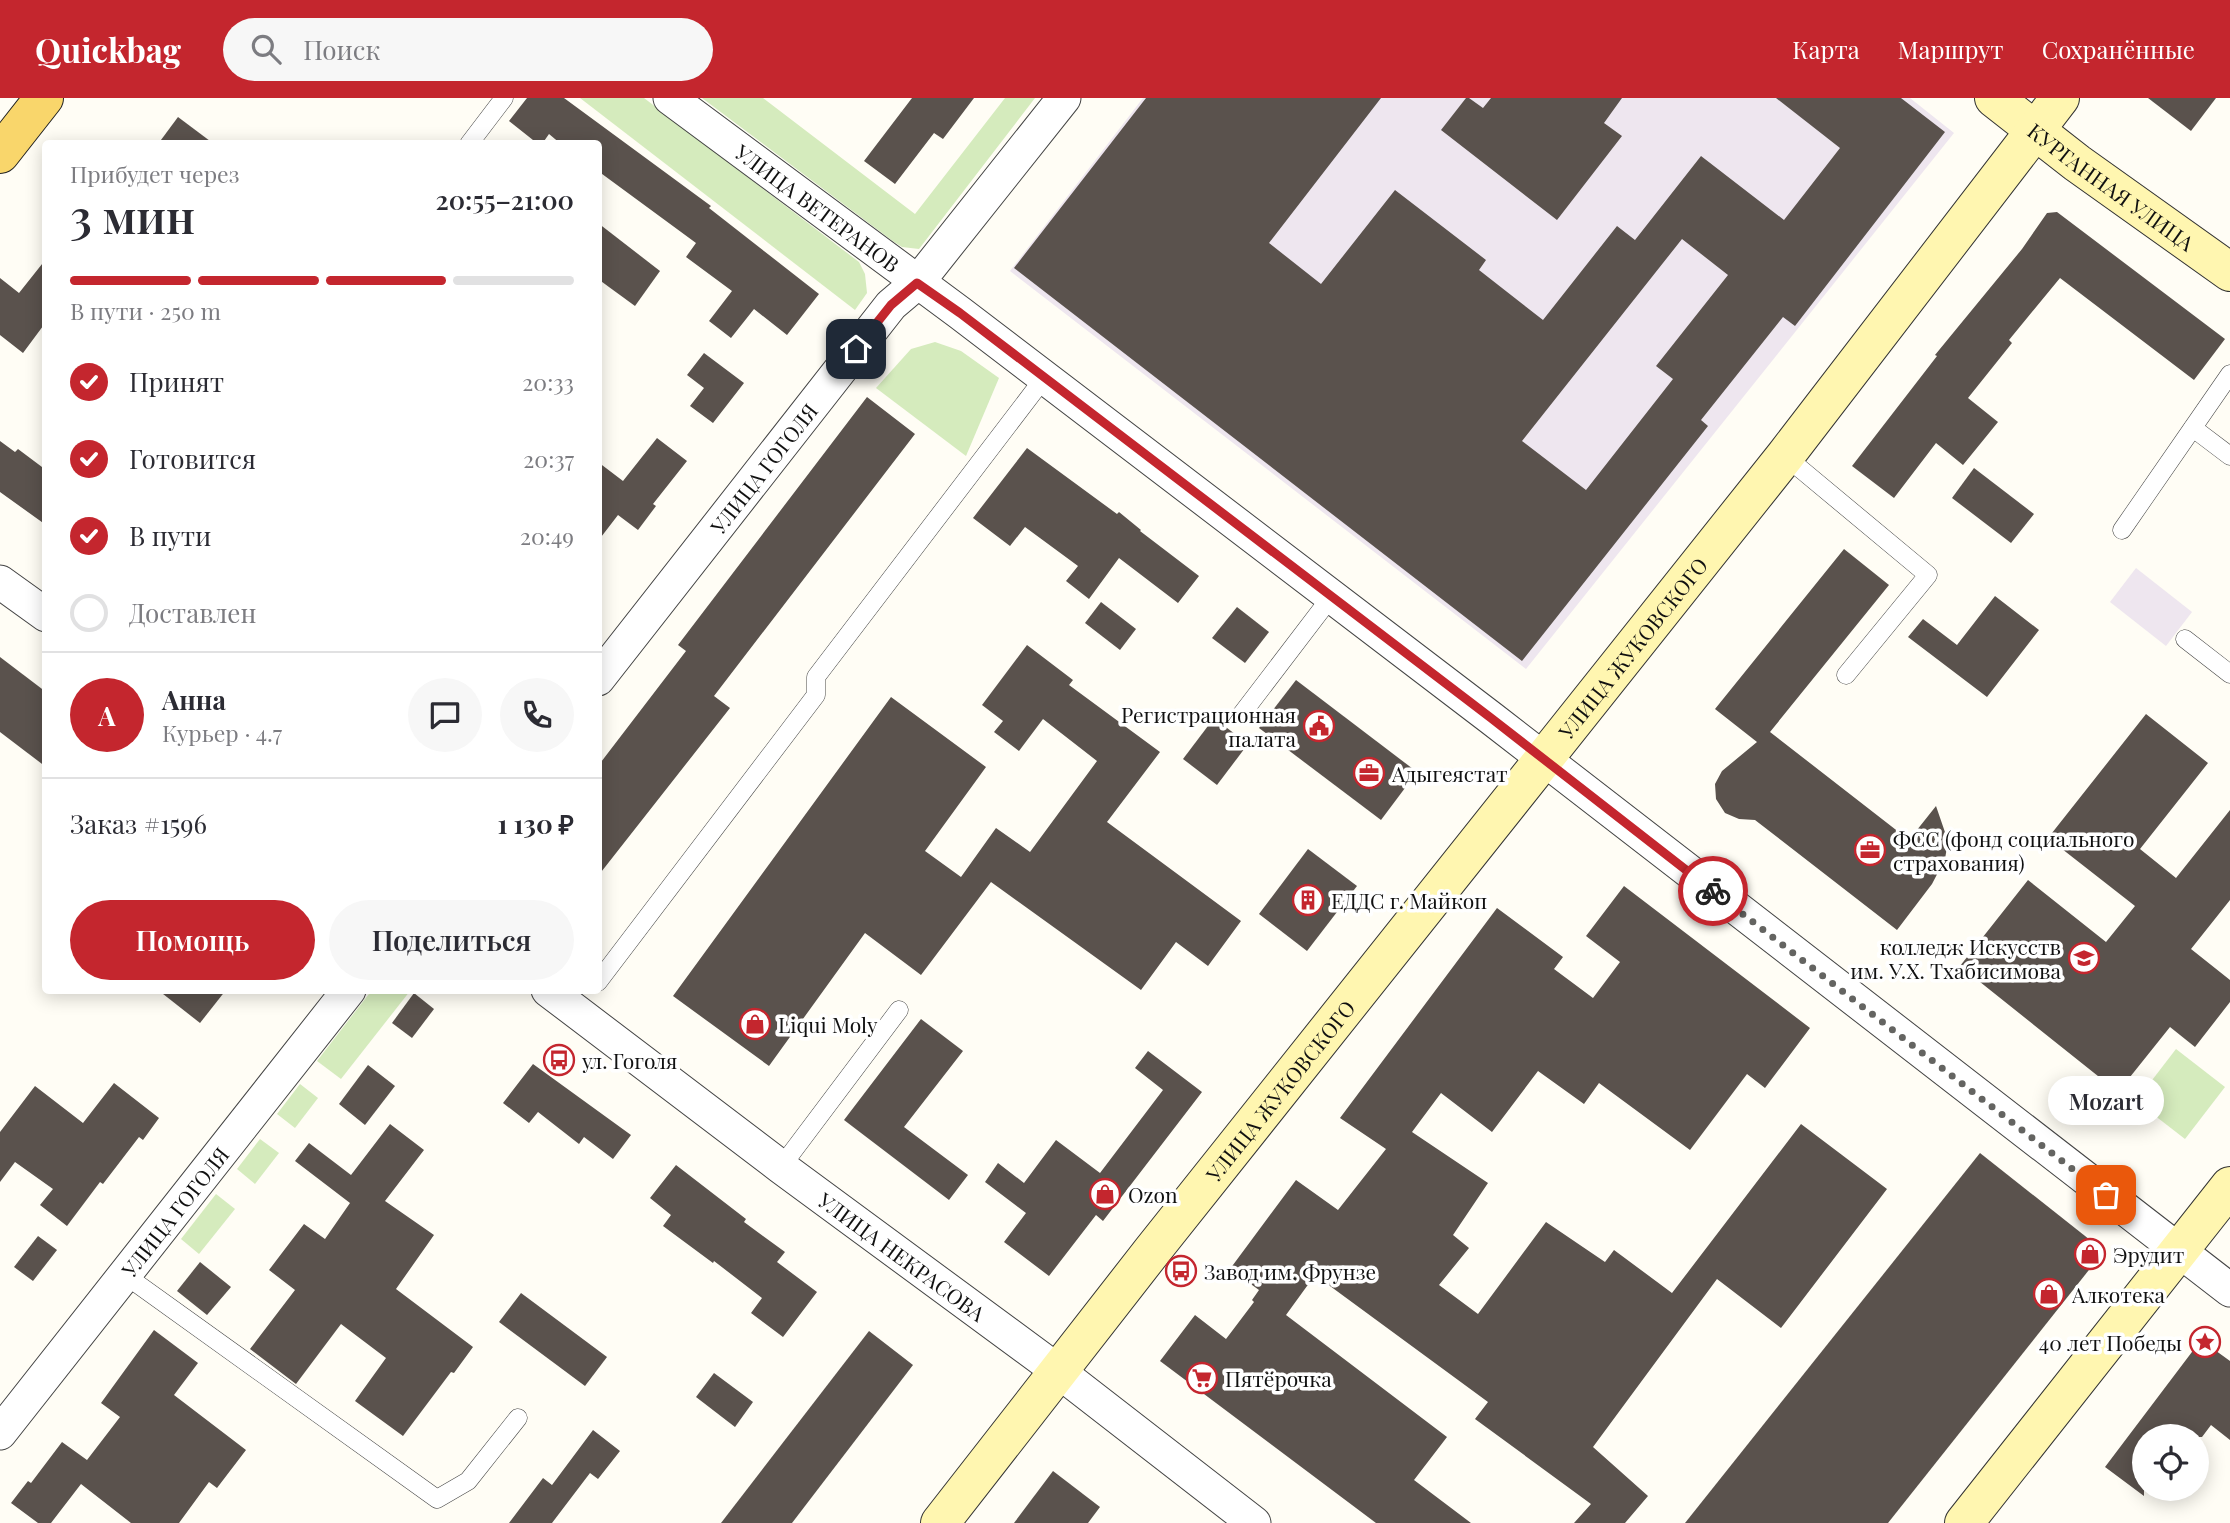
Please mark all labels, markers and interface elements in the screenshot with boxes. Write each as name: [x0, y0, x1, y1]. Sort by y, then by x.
search box: [223, 18, 713, 81]
text: Quickbag: [35, 27, 181, 71]
icon: search: [247, 30, 285, 68]
text: Поиск: [303, 32, 380, 67]
text: Карта: [1792, 33, 1860, 65]
text: Маршрут: [1898, 33, 2004, 65]
text: Сохранённые: [2042, 33, 2195, 65]
street label: КУРГАННАЯ УЛИЦА: [2023, 116, 2201, 257]
street label: УЛИЦА ВЕТЕРАНОВ: [729, 137, 906, 278]
text: Прибудет через: [70, 158, 239, 189]
text: 20:55–21:00: [436, 182, 574, 217]
text: 3 мин: [70, 184, 195, 246]
text: В пути · 250 m: [70, 295, 221, 326]
pin: [826, 319, 886, 379]
icon: home: [837, 330, 875, 368]
icon: check: [70, 363, 108, 401]
text: Принят: [129, 364, 224, 399]
text: 20:33: [522, 366, 574, 397]
street label: УЛИЦА ГОГОЛЯ: [703, 397, 823, 540]
icon: check: [70, 440, 108, 478]
text: Готовится: [129, 441, 256, 476]
text: 20:37: [523, 443, 574, 474]
icon: check: [70, 517, 108, 555]
text: В пути: [129, 518, 211, 553]
text: 20:49: [520, 520, 574, 551]
street label: УЛИЦА ЖУКОВСКОГО: [1551, 551, 1713, 745]
text: Доставлен: [129, 595, 256, 630]
button: chat: [408, 678, 482, 752]
button: phone: [500, 678, 574, 752]
text: Анна: [162, 682, 226, 717]
text: А: [98, 698, 116, 733]
place label: Регистрационная палата: [1121, 700, 1297, 752]
public building icon: Регистрационная палата: [1302, 709, 1336, 743]
text: Курьер · 4.7: [162, 717, 282, 748]
office icon: Адыгеястат: [1352, 756, 1386, 790]
place label: Адыгеястат: [1391, 759, 1508, 787]
text: Заказ #1596: [70, 806, 207, 841]
text: 1 130 ₽: [498, 806, 574, 841]
place label: ФСС (фонд социального страхования): [1893, 824, 2134, 876]
office icon: ФСС (фонд социального страхования): [1853, 833, 1887, 867]
courier: [1678, 856, 1748, 926]
icon: bike: [1694, 872, 1732, 910]
building icon: ЕДДС г. Майкоп: [1291, 883, 1325, 917]
place label: ЕДДС г. Майкоп: [1331, 886, 1487, 914]
button: Помощь: [70, 900, 315, 980]
button: Поделиться: [329, 900, 574, 980]
place label: колледж Искусств им. У.Х. Тхабисимова: [1850, 932, 2062, 984]
school or university icon: колледж Искусств им. У.Х. Тхабисимова: [2067, 941, 2101, 975]
street label: УЛИЦА ЖУКОВСКОГО: [1198, 994, 1361, 1188]
shop icon: Liqui Moly: [738, 1007, 772, 1041]
place label: Liqui Moly: [778, 1010, 878, 1038]
bus stop icon: ул. Гоголя: [542, 1043, 576, 1077]
place label: ул. Гоголя: [581, 1046, 677, 1074]
callout: Mozart: [2048, 1076, 2164, 1125]
text: Mozart: [2069, 1085, 2143, 1116]
street label: УЛИЦА ГОГОЛЯ: [114, 1141, 235, 1283]
pin: [2076, 1165, 2136, 1225]
icon: bag: [2087, 1176, 2125, 1214]
shop icon: Ozon: [1088, 1177, 1122, 1211]
place label: Ozon: [1128, 1180, 1178, 1208]
street label: УЛИЦА НЕКРАСОВА: [812, 1185, 992, 1327]
shop icon: Эрудит: [2073, 1237, 2107, 1271]
place label: Эрудит: [2113, 1240, 2184, 1268]
bus stop icon: Завод им. Фрунзе: [1164, 1254, 1198, 1288]
place label: Завод им. Фрунзе: [1204, 1257, 1376, 1285]
shop icon: Алкотека: [2032, 1277, 2066, 1311]
place label: Алкотека: [2071, 1280, 2166, 1308]
place icon: 40 лет Победы: [2188, 1325, 2222, 1359]
place label: 40 лет Победы: [2039, 1328, 2182, 1356]
supermarket icon: Пятёрочка: [1185, 1361, 1219, 1395]
place label: Пятёрочка: [1225, 1364, 1332, 1392]
map controls: [2132, 1424, 2209, 1501]
button: locate: [2132, 1424, 2209, 1501]

